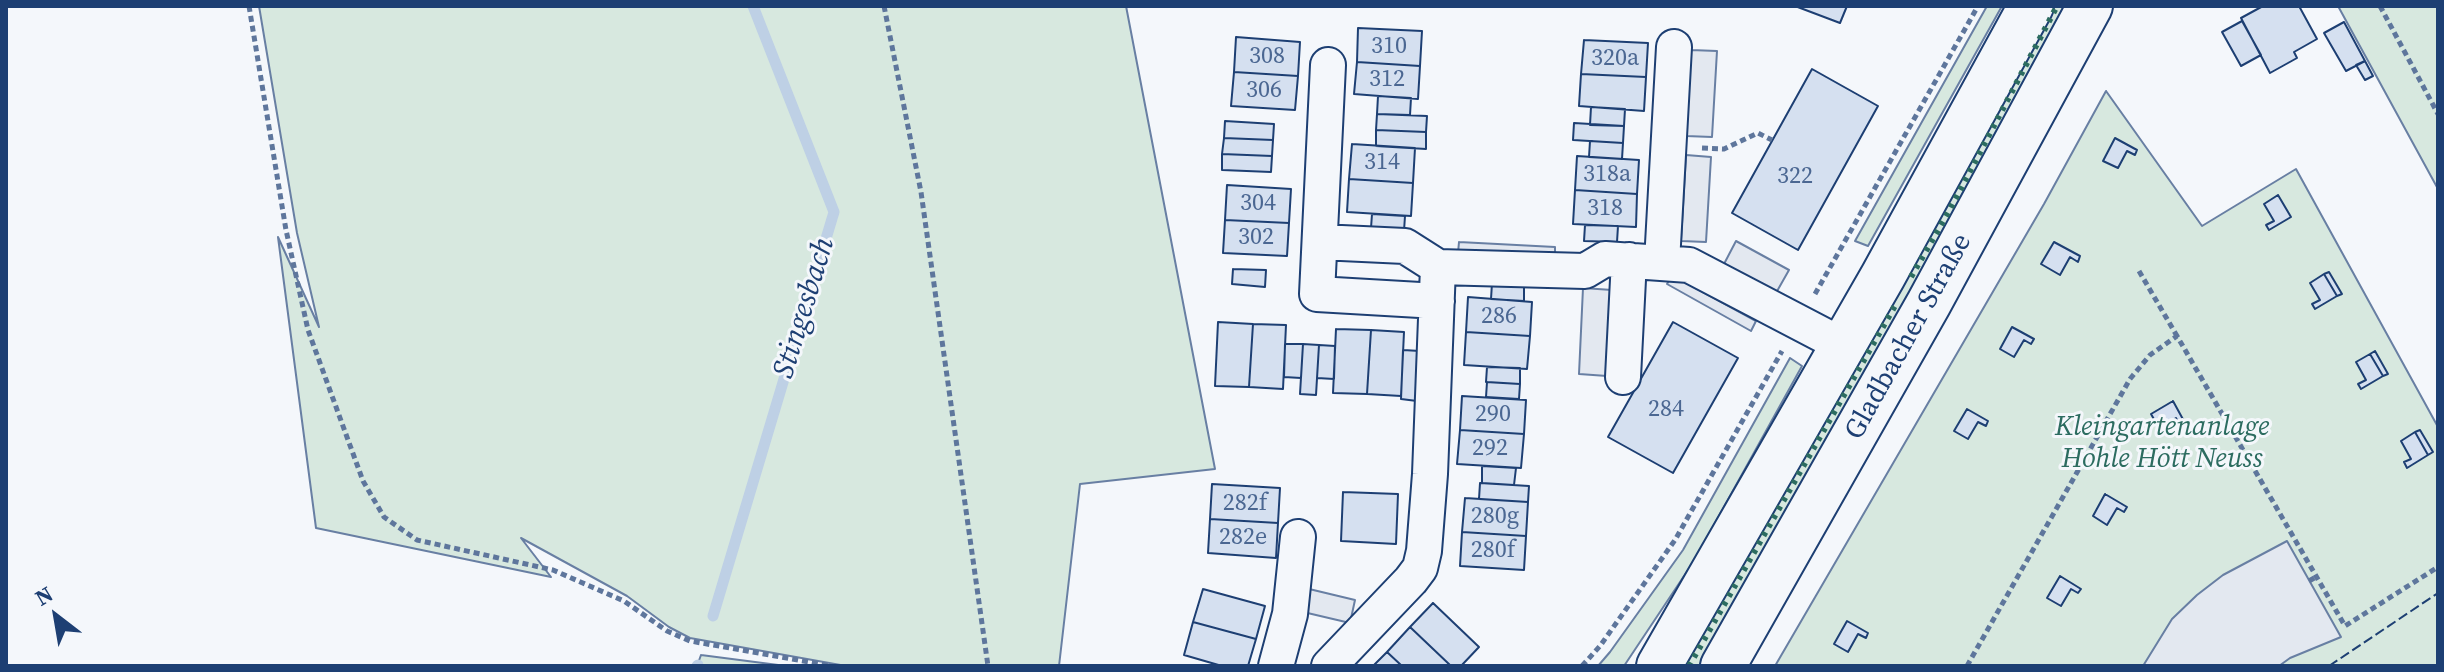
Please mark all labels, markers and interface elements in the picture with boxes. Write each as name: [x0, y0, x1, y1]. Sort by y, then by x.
house number: 310: [1371, 33, 1407, 61]
house number: 308: [1249, 43, 1285, 71]
house number: 320a: [1591, 45, 1639, 73]
house number: 312: [1369, 66, 1405, 94]
house number: 306: [1246, 77, 1282, 105]
house number: 314: [1364, 149, 1400, 177]
house number: 318a: [1583, 161, 1631, 189]
house number: 322: [1777, 163, 1813, 191]
house number: 304: [1240, 190, 1276, 218]
house number: 318: [1587, 195, 1623, 223]
house number: 302: [1238, 224, 1274, 252]
street label: Gladbacher Straße: [1838, 228, 1980, 446]
water label: Stingesbach: [767, 233, 843, 383]
house number: 286: [1481, 303, 1517, 331]
house number: 284: [1648, 396, 1684, 424]
house number: 290: [1475, 401, 1511, 429]
park label: Kleingartenanlage Hohle Hött Neuss: [2055, 411, 2269, 477]
house number: 292: [1472, 435, 1508, 463]
house number: 282f: [1223, 490, 1267, 518]
house number: 280g: [1471, 503, 1519, 531]
house number: 282e: [1219, 524, 1267, 552]
house number: 280f: [1471, 537, 1515, 565]
north arrow: [16, 576, 96, 656]
text: N: [29, 578, 58, 612]

